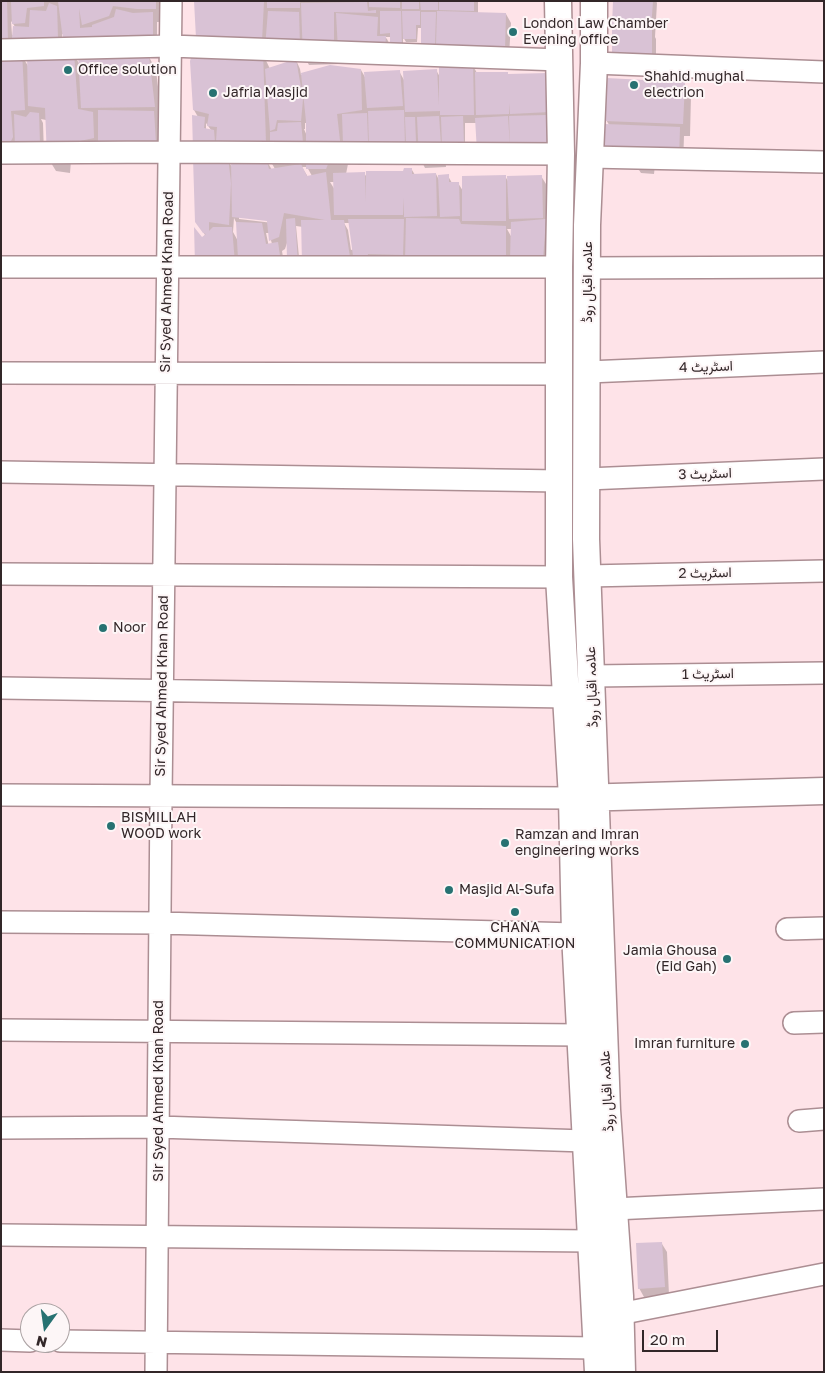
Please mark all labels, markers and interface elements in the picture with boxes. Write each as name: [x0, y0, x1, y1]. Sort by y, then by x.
place label: London Law Chamber Evening office: [523, 16, 668, 48]
marker: London Law Chamber Evening office: [507, 26, 519, 38]
place label: Office solution: [78, 62, 177, 78]
marker: Office solution: [62, 64, 74, 76]
place label: Shahid mughal electrion: [644, 69, 744, 102]
marker: Shahid mughal electrion: [628, 79, 640, 91]
place label: Jafria Masjid: [223, 85, 308, 101]
marker: Jafria Masjid: [207, 87, 219, 99]
street label: Sir Syed Ahmed Khan Road: [157, 191, 177, 373]
street label: علامہ اقبال روڈ: [580, 241, 596, 323]
street label: اسٹریٹ 4: [679, 358, 733, 376]
street label: اسٹریٹ 3: [678, 465, 732, 483]
street label: اسٹریٹ 2: [678, 564, 732, 582]
street label: Sir Syed Ahmed Khan Road: [152, 595, 172, 777]
place label: Noor: [113, 620, 146, 636]
marker: Noor: [97, 622, 109, 634]
street label: علامہ اقبال روڈ: [582, 646, 602, 728]
street label: اسٹریٹ 1: [682, 665, 734, 683]
place label: BISMILLAH WOOD work: [121, 810, 201, 842]
marker: BISMILLAH WOOD work: [105, 820, 117, 832]
place label: Ramzan and Imran engineering works: [515, 827, 639, 860]
marker: Ramzan and Imran engineering works: [499, 837, 511, 849]
place label: Masjid Al-Sufa: [459, 882, 554, 898]
marker: Masjid Al-Sufa: [443, 884, 455, 896]
marker: CHANA COMMUNICATION: [509, 906, 521, 918]
place label: CHANA COMMUNICATION: [455, 920, 575, 952]
place label: Jamia Ghousa (Eid Gah): [623, 943, 717, 976]
marker: Jamia Ghousa (Eid Gah): [721, 953, 733, 965]
street label: Sir Syed Ahmed Khan Road: [151, 1000, 167, 1182]
place label: Imran furniture: [634, 1036, 735, 1052]
marker: Imran furniture: [739, 1038, 751, 1050]
street label: علامہ اقبال روڈ: [596, 1050, 618, 1132]
north arrow: [20, 1303, 70, 1353]
scale bar: [645, 1320, 721, 1352]
text: 20 m: [650, 1330, 685, 1348]
text: N: [34, 1333, 49, 1352]

